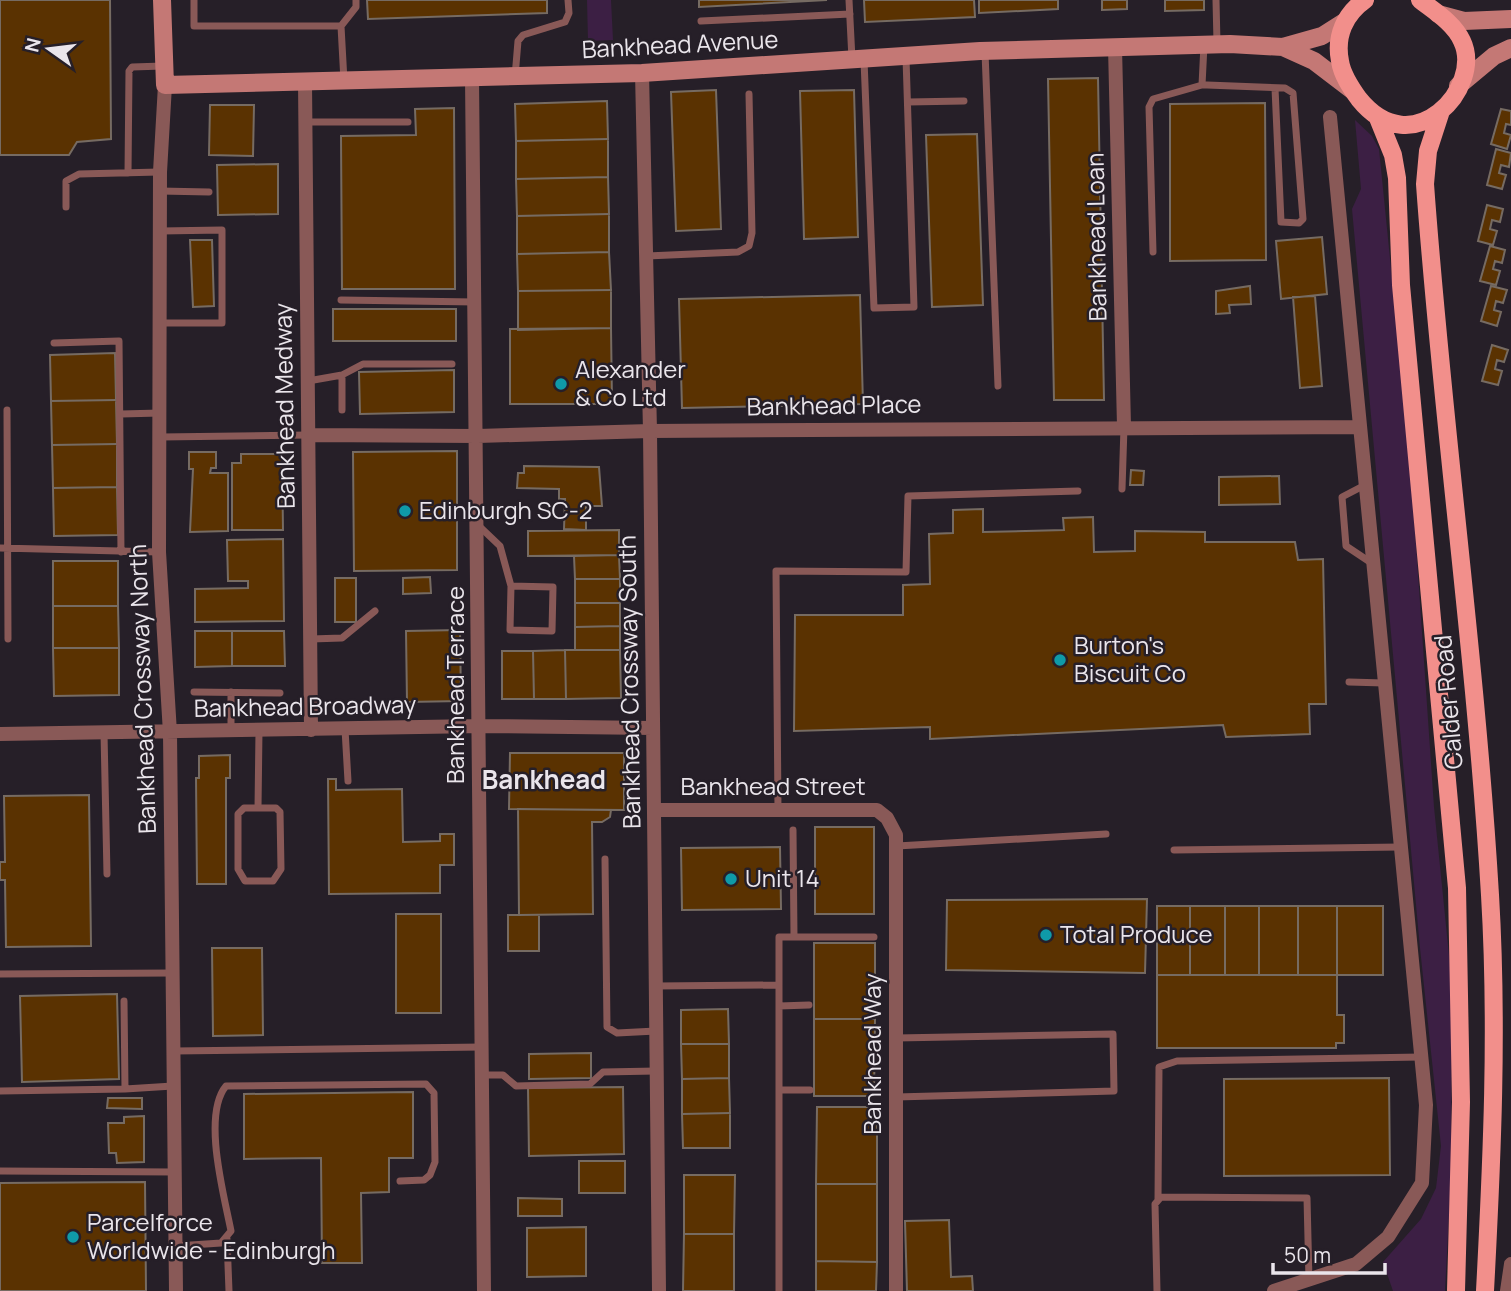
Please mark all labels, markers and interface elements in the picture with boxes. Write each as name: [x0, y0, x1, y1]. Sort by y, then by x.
north arrow: [14, 14, 84, 84]
street label: Bankhead Avenue: [581, 22, 779, 65]
text: N: [18, 35, 47, 55]
street label: Bankhead Loan: [1078, 152, 1113, 322]
street label: Bankhead Medway: [265, 302, 302, 509]
place label: Alexander & Co Ltd: [575, 352, 686, 413]
marker: Alexander & Co Ltd: [553, 376, 569, 392]
street label: Bankhead Place: [746, 386, 922, 423]
place label: Edinburgh SC-2: [419, 493, 592, 526]
marker: Edinburgh SC-2: [397, 503, 413, 519]
street label: Bankhead Crossway South: [609, 535, 648, 829]
street label: Bankhead Crossway North: [120, 544, 163, 834]
street label: Bankhead Terrace: [438, 586, 471, 784]
place label: Burton's Biscuit Co: [1074, 628, 1186, 689]
street label: Calder Road: [1425, 634, 1470, 771]
marker: Burton's Biscuit Co: [1052, 652, 1068, 668]
street label: Bankhead Broadway: [193, 687, 417, 724]
district label: Bankhead: [482, 761, 606, 797]
street label: Bankhead Street: [680, 769, 866, 802]
place label: Unit 14: [745, 861, 820, 894]
marker: Unit 14: [723, 871, 739, 887]
place label: Total Produce: [1060, 917, 1212, 950]
marker: Total Produce: [1038, 927, 1054, 943]
street label: Bankhead Way: [855, 973, 888, 1135]
place label: Parcelforce Worldwide - Edinburgh: [87, 1205, 336, 1266]
marker: Parcelforce Worldwide - Edinburgh: [65, 1229, 81, 1245]
scale bar: [1273, 1232, 1385, 1276]
text: 50 m: [1284, 1241, 1331, 1269]

